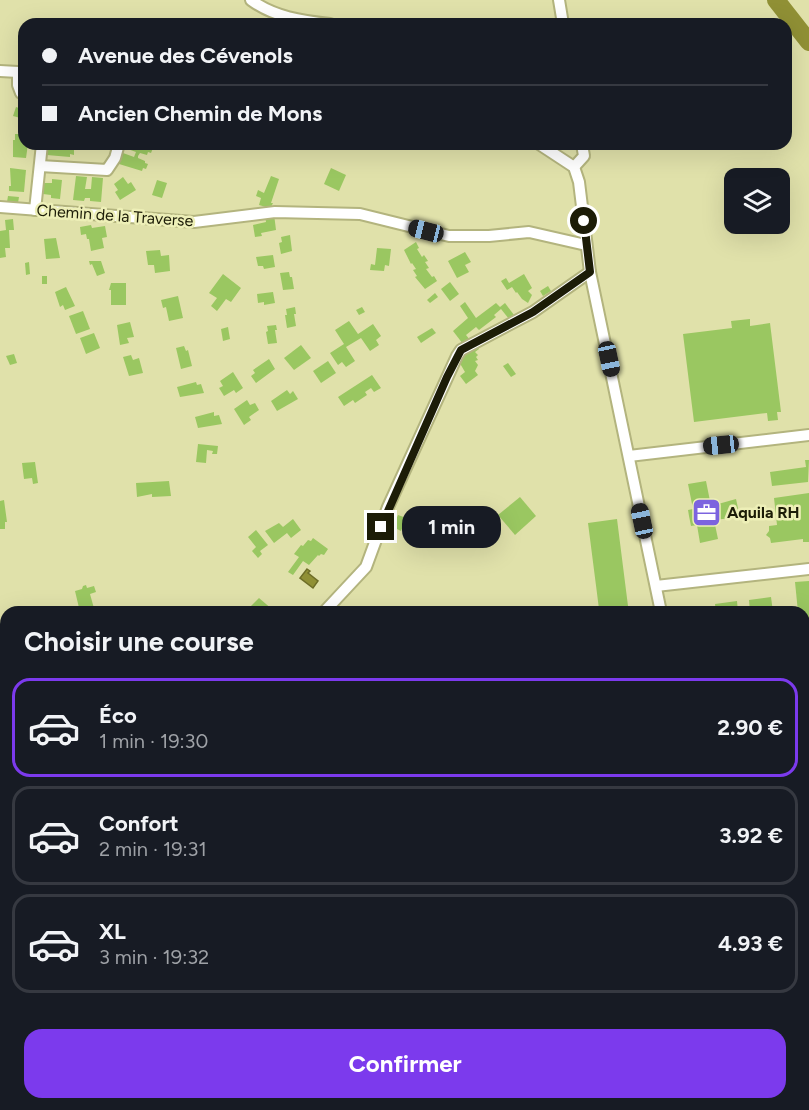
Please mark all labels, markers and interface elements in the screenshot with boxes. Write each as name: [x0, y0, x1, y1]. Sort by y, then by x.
text: Avenue des Cévenols: [78, 42, 293, 69]
text: Ancien Chemin de Mons: [78, 100, 322, 127]
map controls: [724, 168, 790, 234]
button: layers: [724, 168, 790, 234]
street label: Chemin de la Traverse: [36, 201, 194, 230]
route start: [570, 207, 597, 234]
car: [406, 218, 446, 244]
car: [596, 340, 622, 378]
car: [702, 434, 740, 456]
office icon: Aquila RH: [690, 496, 722, 528]
car: [629, 502, 655, 540]
place label: Aquila RH: [727, 503, 800, 522]
callout: 1 min: [402, 506, 501, 548]
route end: [367, 513, 394, 540]
text: 1 min: [428, 515, 475, 539]
text: Choisir une course: [24, 625, 254, 658]
icon: car: [27, 701, 81, 755]
text: Éco: [99, 702, 137, 729]
text: 2.90 €: [717, 714, 783, 741]
text: 1 min · 19:30: [99, 729, 208, 753]
icon: car: [27, 809, 81, 863]
text: Confort: [99, 810, 179, 837]
text: 3.92 €: [719, 822, 783, 849]
text: 2 min · 19:31: [99, 837, 207, 861]
icon: car: [27, 917, 81, 971]
text: XL: [99, 918, 126, 945]
text: 4.93 €: [718, 930, 783, 957]
text: 3 min · 19:32: [99, 945, 209, 969]
button: Confirmer: [24, 1029, 786, 1098]

